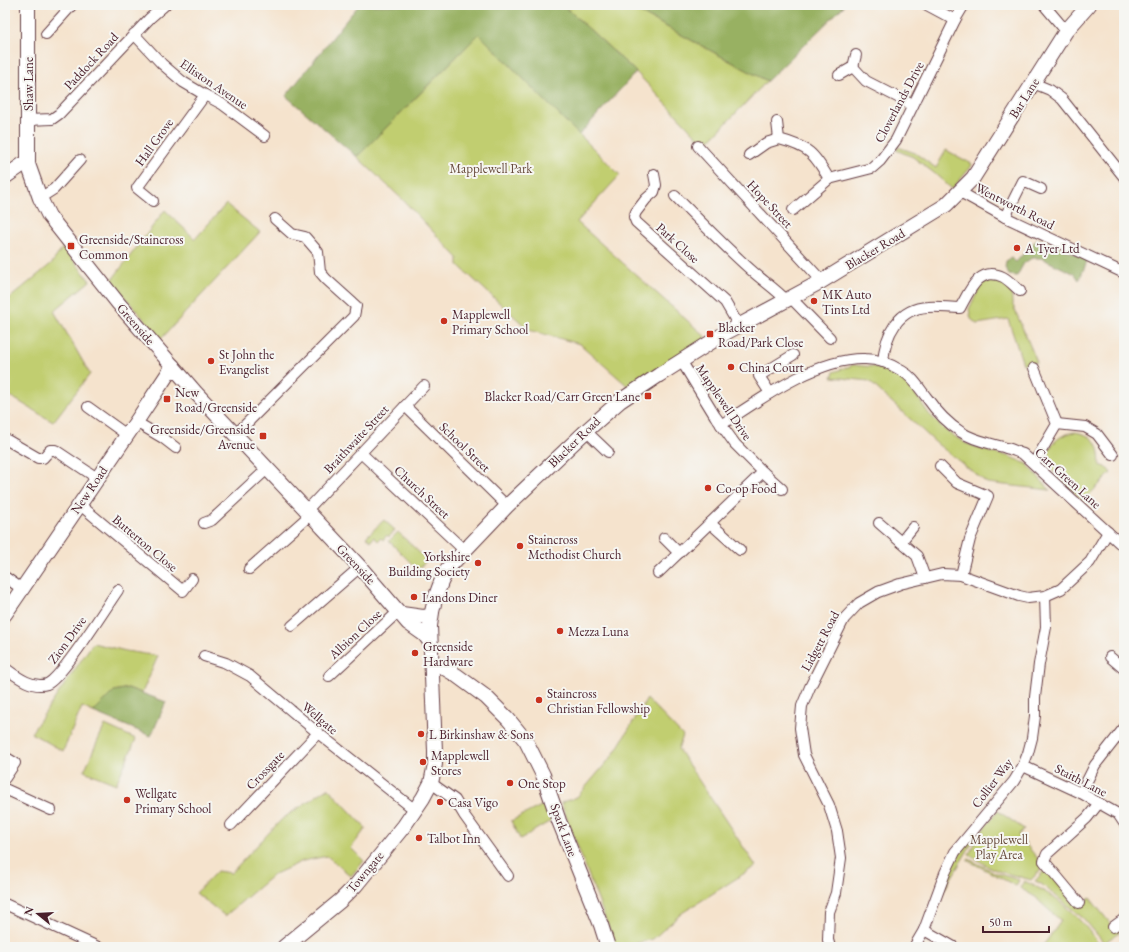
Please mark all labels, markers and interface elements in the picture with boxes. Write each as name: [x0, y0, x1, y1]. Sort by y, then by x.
street label: Paddock Road: [60, 28, 122, 93]
street label: Elliston Avenue: [177, 55, 251, 113]
street label: Shaw Lane: [20, 57, 37, 111]
street label: Cloverlands Drive: [870, 58, 928, 146]
street label: Bar Lane: [1005, 75, 1043, 121]
street label: Hall Grove: [131, 115, 177, 169]
park label: Mapplewell Park: [450, 160, 533, 177]
street label: Hope Street: [743, 176, 797, 232]
street label: Wentworth Road: [973, 179, 1058, 233]
street label: Park Close: [653, 219, 703, 267]
street label: Blacker Road: [842, 224, 908, 273]
place label: Greenside/Staincross Common: [79, 231, 184, 263]
place label: A Tyer Ltd: [1024, 240, 1080, 257]
marker: Greenside/Staincross Common: [66, 241, 76, 251]
marker: A Tyer Ltd: [1012, 243, 1022, 253]
place label: MK Auto Tints Ltd: [822, 286, 872, 318]
marker: MK Auto Tints Ltd: [809, 296, 819, 306]
street label: Greenside: [113, 300, 159, 348]
place label: Mapplewell Primary School: [452, 306, 528, 338]
marker: Mapplewell Primary School: [439, 316, 449, 326]
place label: Blacker Road/Park Close: [718, 319, 803, 351]
marker: Blacker Road/Park Close: [705, 329, 715, 339]
place label: St John the Evangelist: [219, 346, 274, 378]
marker: St John the Evangelist: [206, 356, 216, 366]
place label: China Court: [739, 359, 804, 376]
street label: Mapplewell Drive: [692, 361, 756, 443]
marker: China Court: [726, 362, 736, 372]
place label: New Road/Greenside: [175, 384, 257, 416]
place label: Blacker Road/Carr Green Lane: [485, 388, 640, 405]
marker: Blacker Road/Carr Green Lane: [643, 391, 653, 401]
marker: New Road/Greenside: [162, 394, 172, 404]
street label: Braithwaite Street: [320, 401, 392, 477]
street label: Blacker Road: [544, 412, 604, 471]
street label: School Street: [436, 418, 494, 476]
place label: Greenside/Greenside Avenue: [150, 421, 255, 453]
marker: Greenside/Greenside Avenue: [258, 431, 268, 441]
street label: Carr Green Lane: [1031, 444, 1105, 512]
street label: New Road: [67, 462, 111, 517]
street label: Church Street: [391, 462, 453, 522]
place label: Co-op Food: [716, 480, 777, 497]
marker: Co-op Food: [703, 483, 713, 493]
street label: Butterton Close: [109, 511, 181, 575]
place label: Staincross Methodist Church: [528, 531, 622, 563]
street label: Greenside: [333, 540, 379, 588]
marker: Staincross Methodist Church: [515, 541, 525, 551]
place label: Yorkshire Building Society: [389, 548, 470, 580]
marker: Yorkshire Building Society: [473, 558, 483, 568]
place label: Landons Diner: [422, 589, 498, 606]
marker: Landons Diner: [409, 592, 419, 602]
street label: Albion Close: [324, 605, 385, 663]
street label: Lidgett Road: [797, 607, 843, 674]
street label: Zion Drive: [44, 613, 90, 667]
place label: Mezza Luna: [568, 623, 629, 640]
marker: Mezza Luna: [555, 626, 565, 636]
place label: Greenside Hardware: [423, 638, 473, 670]
marker: Greenside Hardware: [410, 648, 420, 658]
place label: Staincross Christian Fellowship: [547, 685, 650, 717]
marker: Staincross Christian Fellowship: [534, 695, 544, 705]
street label: Wellgate: [298, 698, 342, 738]
place label: L Birkinshaw & Sons: [429, 726, 534, 743]
marker: L Birkinshaw & Sons: [416, 729, 426, 739]
street label: Crossgate: [242, 747, 288, 793]
place label: Mapplewell Stores: [431, 747, 489, 779]
street label: Collier Way: [968, 754, 1017, 811]
marker: Mapplewell Stores: [418, 757, 428, 767]
street label: Staith Lane: [1052, 760, 1110, 800]
place label: One Stop: [518, 775, 566, 792]
marker: One Stop: [505, 778, 515, 788]
place label: Wellgate Primary School: [135, 785, 211, 817]
place label: Casa Vigo: [448, 794, 498, 811]
marker: Wellgate Primary School: [122, 795, 132, 805]
marker: Casa Vigo: [435, 797, 445, 807]
street label: Spark Lane: [547, 801, 581, 859]
place label: Talbot Inn: [427, 830, 481, 847]
park label: Mapplewell Play Area: [970, 831, 1028, 863]
marker: Talbot Inn: [414, 833, 424, 843]
street label: Towngate: [343, 848, 387, 896]
north arrow: [18, 894, 58, 934]
text: N: [20, 904, 37, 917]
scale bar: [983, 908, 1049, 934]
text: 50 m: [989, 914, 1013, 930]

